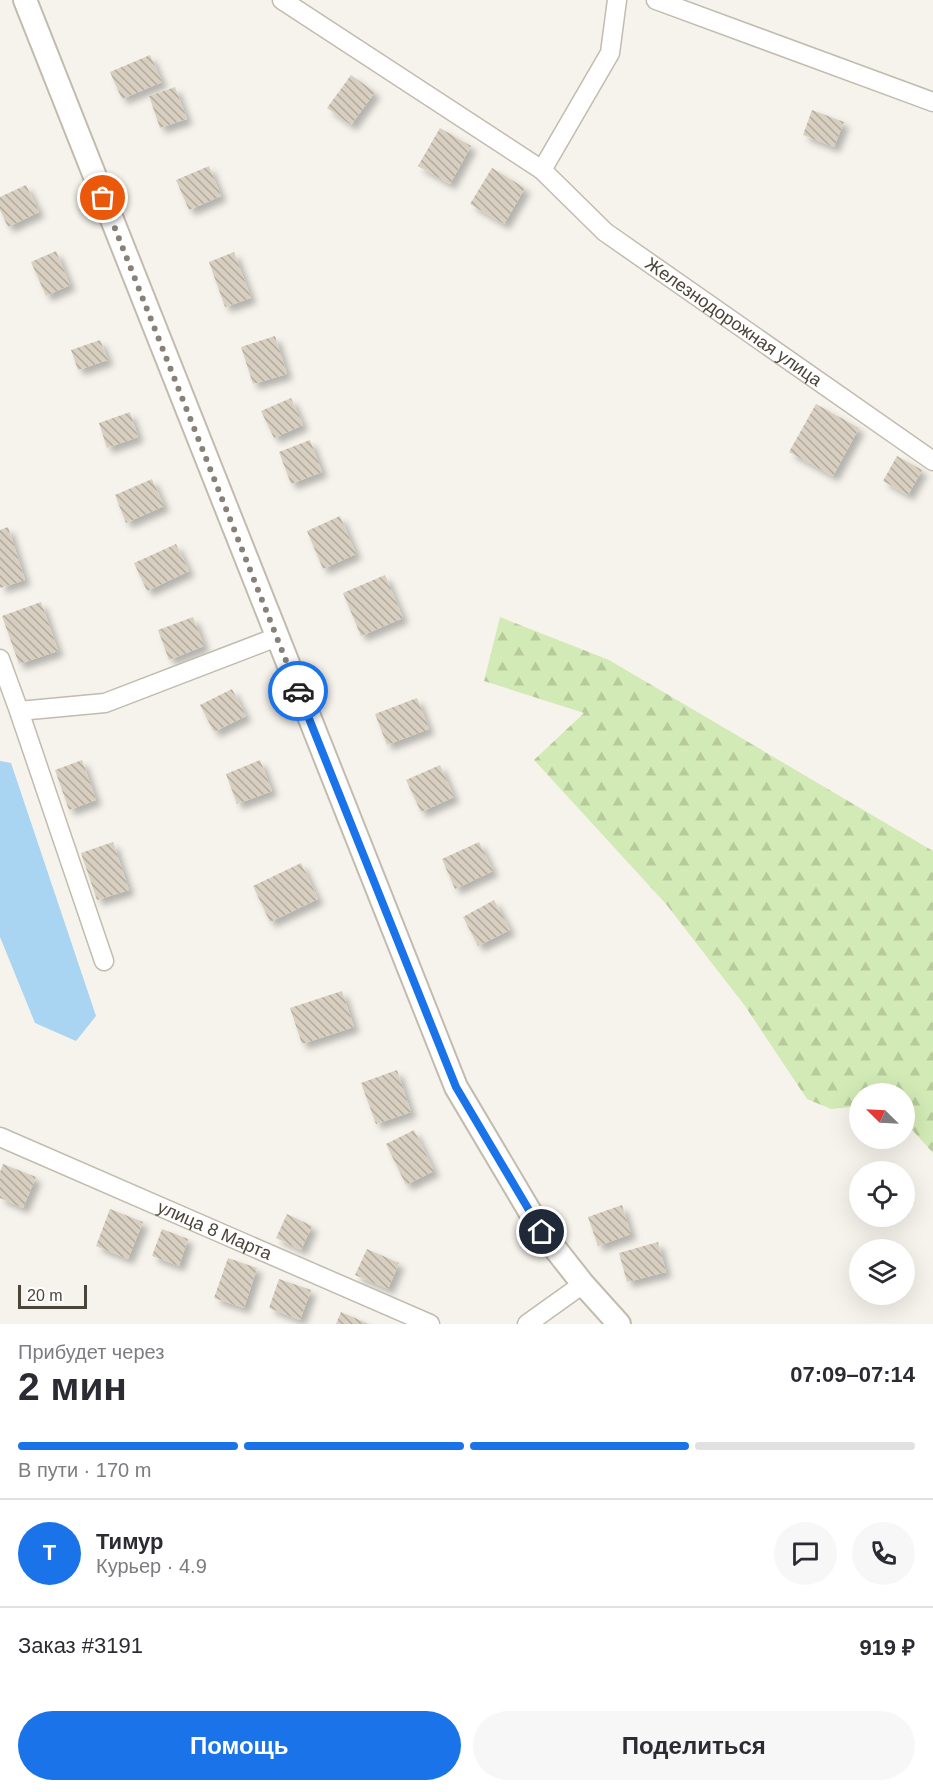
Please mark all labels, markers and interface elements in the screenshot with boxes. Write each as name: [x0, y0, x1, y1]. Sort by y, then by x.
pin: [77, 172, 128, 223]
icon: bag: [86, 181, 119, 214]
street label: Железнодорожная улица: [642, 253, 826, 391]
courier: [268, 661, 328, 721]
icon: car: [282, 675, 315, 708]
north arrow: [849, 1083, 915, 1149]
map controls: [849, 1083, 915, 1305]
button: locate: [849, 1161, 915, 1227]
street label: улица 8 Марта: [154, 1197, 276, 1264]
pin: [516, 1206, 567, 1257]
icon: home: [525, 1215, 558, 1248]
button: layers: [849, 1239, 915, 1305]
scale bar: [18, 1282, 87, 1310]
text: 20 m: [27, 1287, 63, 1304]
text: Прибудет через: [18, 1341, 164, 1363]
text: 07:09–07:14: [790, 1362, 915, 1387]
text: 2 мин: [18, 1365, 127, 1408]
text: В пути · 170 m: [18, 1459, 151, 1481]
button: chat: [774, 1522, 837, 1585]
button: phone: [852, 1522, 915, 1585]
text: Тимур: [96, 1529, 164, 1554]
text: Т: [43, 1540, 56, 1565]
text: Курьер · 4.9: [96, 1555, 207, 1577]
text: Заказ #3191: [18, 1633, 143, 1658]
text: 919 ₽: [859, 1635, 915, 1660]
button: Помощь: [18, 1711, 461, 1780]
button: Поделиться: [473, 1711, 915, 1780]

